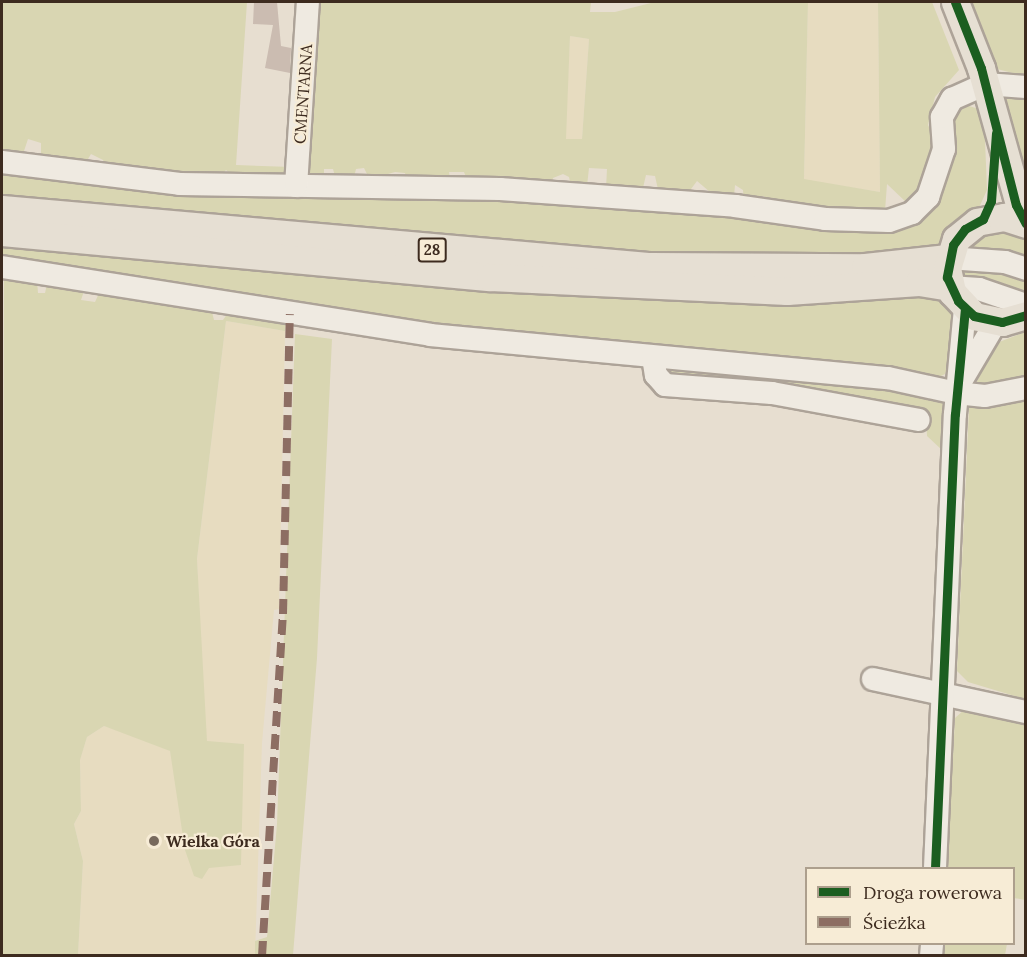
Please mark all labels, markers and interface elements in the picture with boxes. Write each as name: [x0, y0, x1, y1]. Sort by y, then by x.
street label: CMENTARNA: [290, 43, 316, 145]
road number: 28: [417, 238, 447, 262]
place label: Wielka Góra: [166, 831, 260, 851]
marker: Wielka Góra: [147, 834, 161, 848]
legend: [805, 867, 1015, 945]
text: Droga rowerowa: [863, 881, 1002, 904]
text: Ścieżka: [863, 911, 926, 934]

